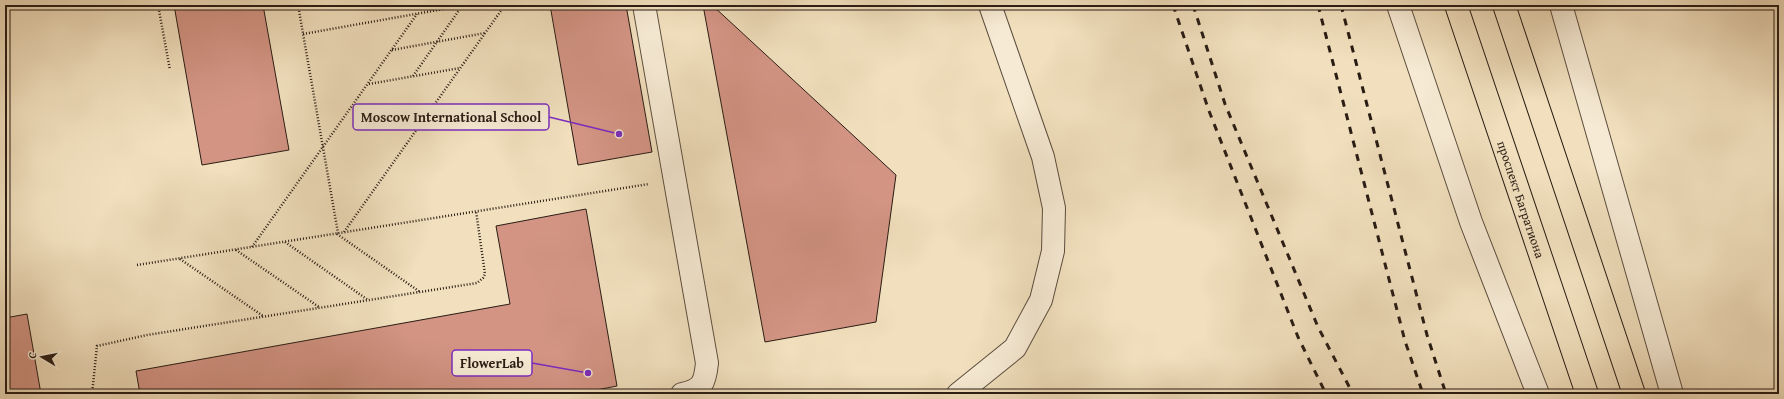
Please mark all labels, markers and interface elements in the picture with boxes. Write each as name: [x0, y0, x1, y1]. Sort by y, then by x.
callout: Moscow International School: [353, 104, 549, 130]
text: Moscow International School: [361, 107, 542, 127]
street label: проспект Багратиона: [1492, 138, 1550, 261]
north arrow: [22, 337, 62, 377]
callout: FlowerLab: [452, 350, 532, 376]
text: С: [24, 351, 41, 360]
text: FlowerLab: [460, 353, 524, 373]

